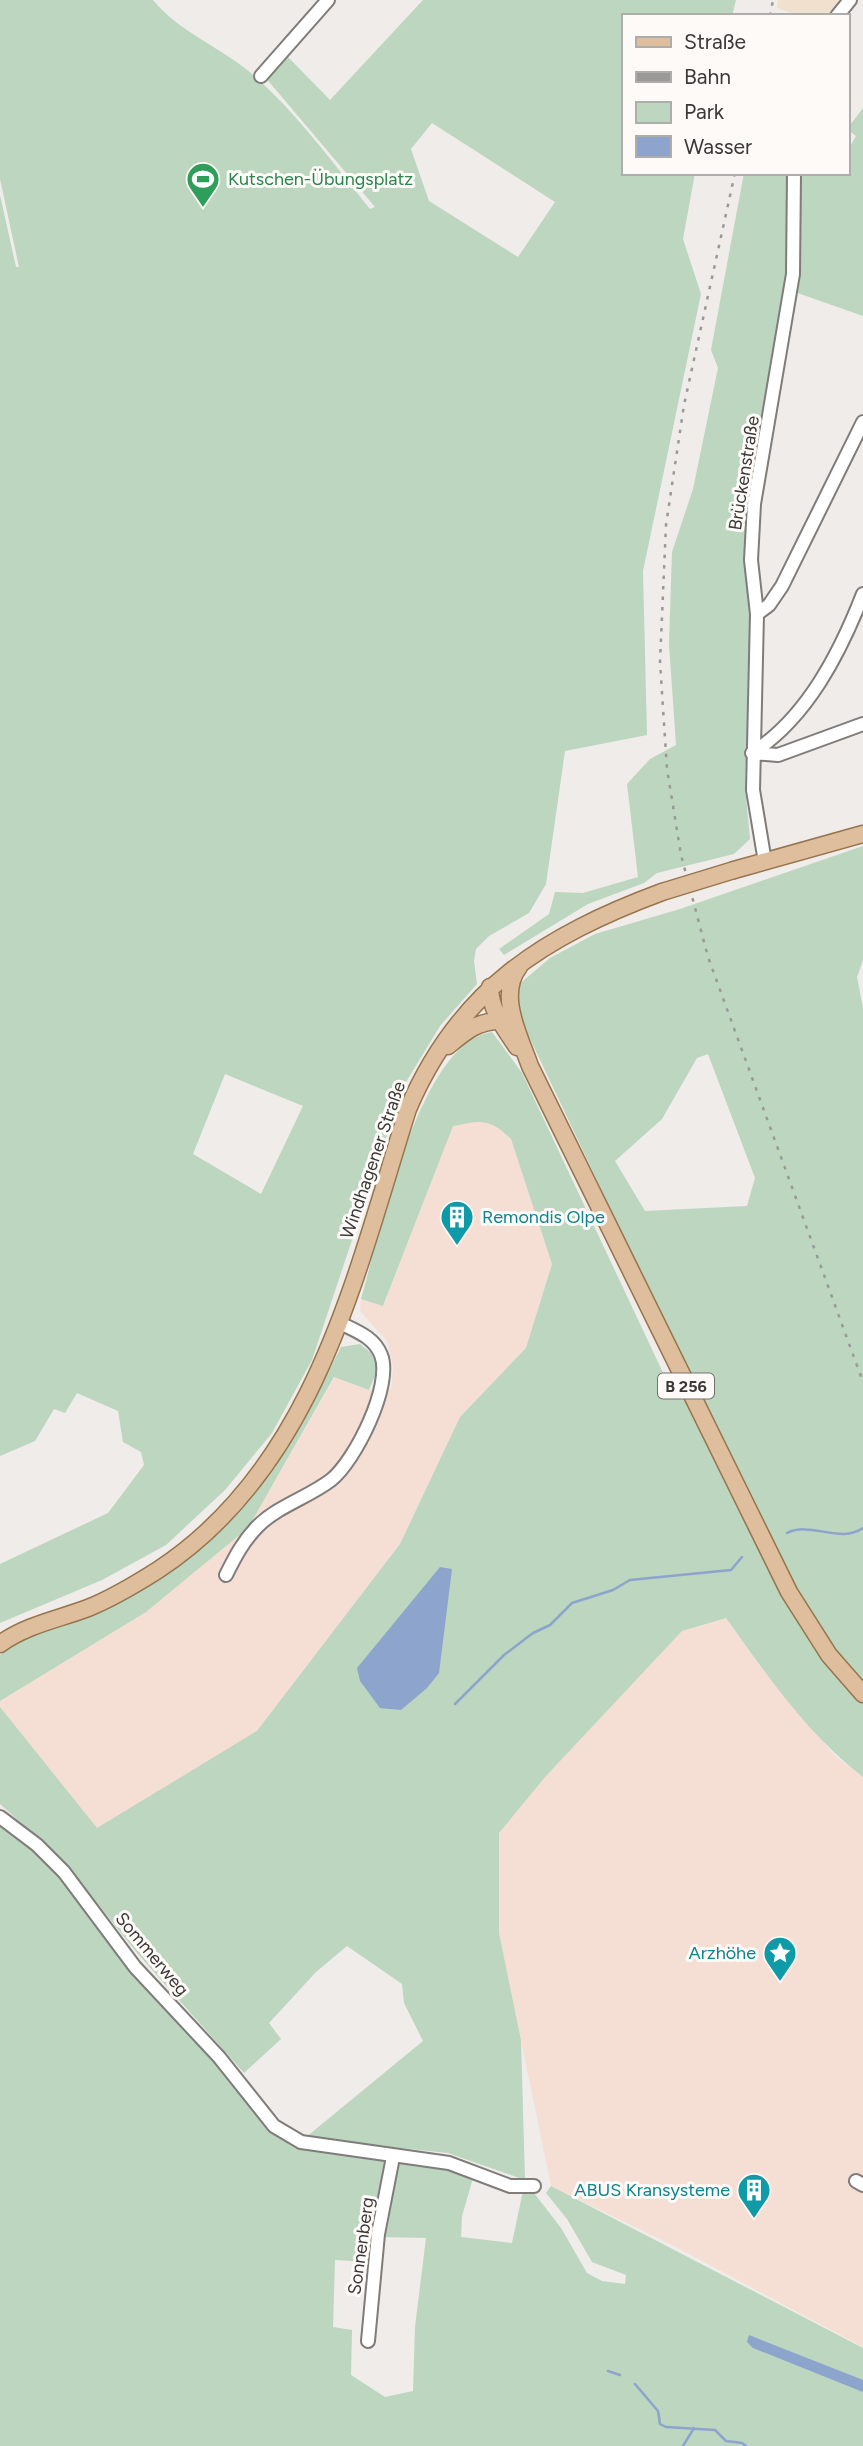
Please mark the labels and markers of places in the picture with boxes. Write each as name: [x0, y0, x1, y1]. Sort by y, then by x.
sports icon: Kutschen-Übungsplatz: [184, 160, 222, 209]
place label: Kutschen-Übungsplatz: [228, 168, 413, 190]
building icon: Remondis Olpe: [438, 1198, 476, 1247]
place label: Remondis Olpe: [482, 1206, 605, 1228]
place icon: Arzhöhe: [761, 1934, 799, 1983]
place label: Arzhöhe: [689, 1942, 756, 1964]
building icon: ABUS Kransysteme: [735, 2171, 773, 2220]
place label: ABUS Kransysteme: [574, 2179, 730, 2201]

